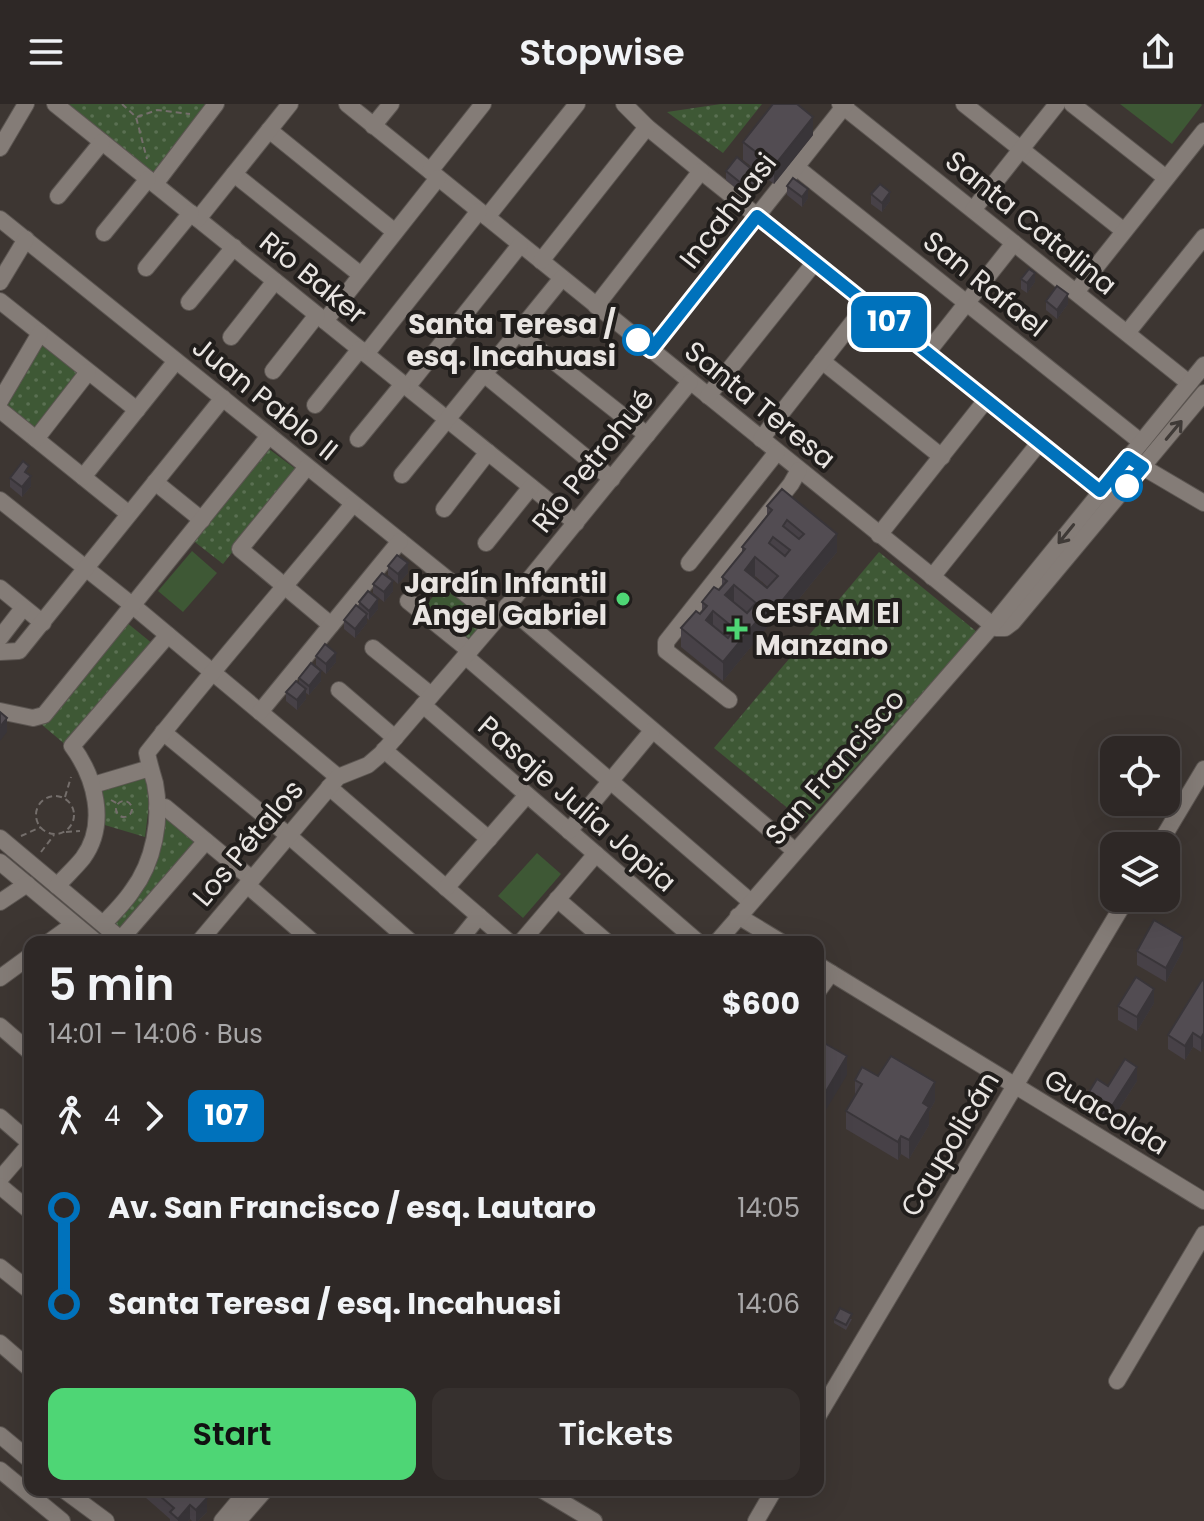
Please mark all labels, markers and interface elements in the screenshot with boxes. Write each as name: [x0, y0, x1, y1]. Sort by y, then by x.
text: Stopwise: [519, 27, 685, 78]
icon: menu: [24, 30, 68, 74]
icon: share: [1136, 30, 1180, 74]
street label: Santa Catalina: [937, 142, 1125, 304]
street label: Incahuasi: [670, 145, 786, 277]
street label: San Rafael: [915, 222, 1055, 346]
street label: Río Baker: [251, 223, 375, 333]
line badge: 107: [843, 296, 935, 348]
text: 107: [867, 302, 911, 341]
place label: Santa Teresa / esq. Incahuasi: [407, 305, 616, 376]
marker: Santa Teresa / esq. Incahuasi: [623, 325, 653, 355]
street label: Juan Pablo II: [184, 328, 346, 470]
street label: Santa Teresa: [676, 332, 844, 478]
street label: Río Petrohué: [523, 381, 663, 541]
one-way arrow: [1165, 420, 1182, 441]
unlabelled marker: [1112, 471, 1142, 501]
one-way arrow: [1057, 523, 1075, 544]
place label: Jardín Infantil Ángel Gabriel: [404, 564, 607, 635]
marker: Jardín Infantil Ángel Gabriel: [614, 590, 632, 608]
place label: CESFAM El Manzano: [755, 594, 900, 665]
marker: CESFAM El Manzano: [726, 618, 748, 640]
street label: San Francisco: [756, 680, 914, 854]
street label: Pasaje Julia Jopia: [470, 707, 684, 901]
map controls: [1100, 736, 1180, 912]
button: locate: [1100, 736, 1180, 816]
street label: Los Pétalos: [183, 771, 313, 915]
button: layers: [1100, 832, 1180, 912]
text: 5 min: [48, 954, 174, 1015]
text: $600: [722, 982, 800, 1025]
text: 14:01 – 14:06 · Bus: [48, 1016, 263, 1052]
street label: Guacolda: [1037, 1060, 1175, 1164]
street label: Caupolicán: [891, 1064, 1009, 1224]
icon: walk: [48, 1094, 92, 1138]
icon: forward: [132, 1094, 176, 1138]
text: 107: [204, 1096, 248, 1135]
text: 4: [104, 1098, 120, 1134]
text: Av. San Francisco / esq. Lautaro: [108, 1186, 596, 1229]
text: 14:05: [737, 1190, 800, 1226]
text: Santa Teresa / esq. Incahuasi: [108, 1282, 561, 1325]
text: 14:06: [737, 1286, 800, 1322]
button: Start: [48, 1388, 416, 1480]
button: Tickets: [432, 1388, 800, 1480]

